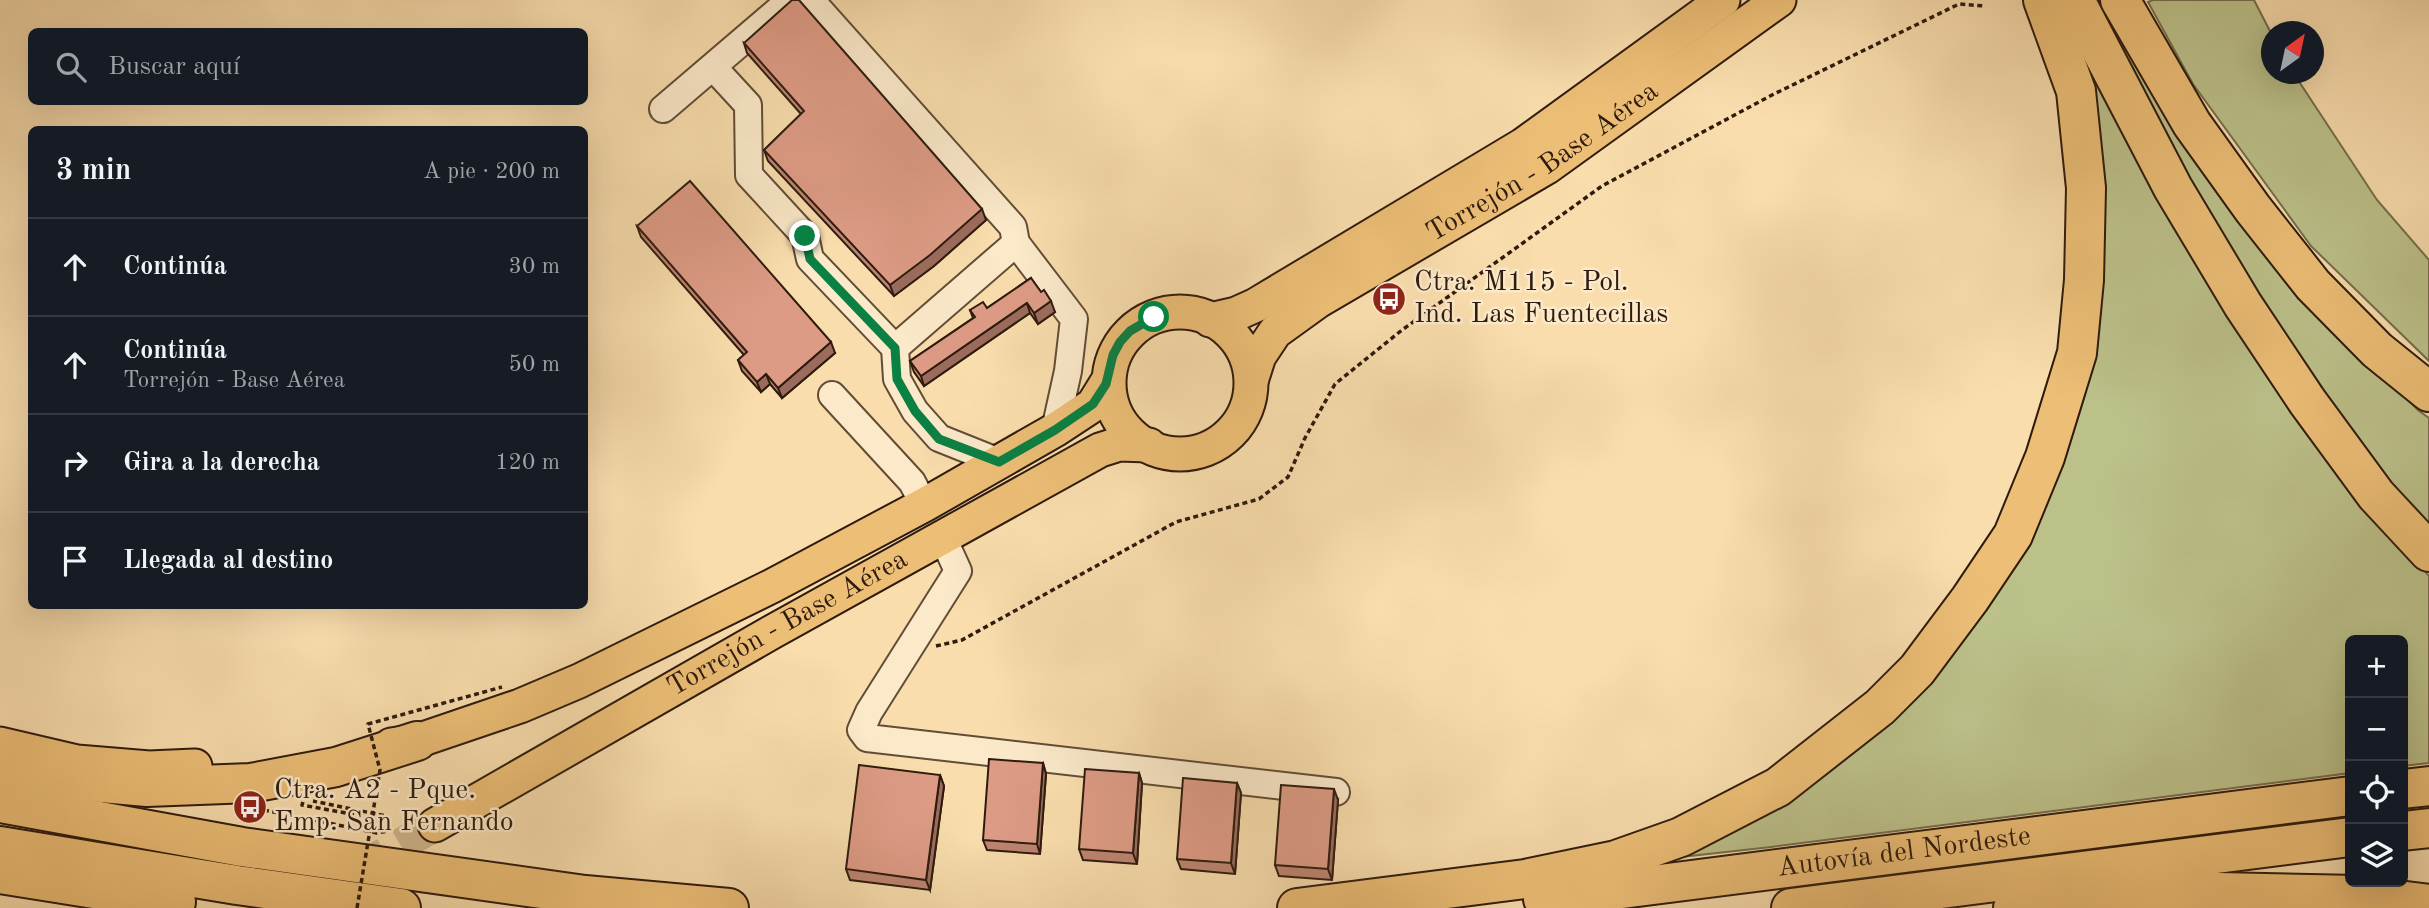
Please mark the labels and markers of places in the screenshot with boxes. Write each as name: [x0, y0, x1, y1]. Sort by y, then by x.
place label: Ctra. M115 - Pol. Ind. Las Fuentecillas: [1414, 269, 1668, 329]
bus stop icon: Ctra. M115 - Pol. Ind. Las Fuentecillas: [1370, 280, 1408, 318]
place label: Ctra. A2 - Pque. Emp. San Fernando: [274, 777, 514, 837]
bus stop icon: Ctra. A2 - Pque. Emp. San Fernando: [231, 788, 269, 826]

